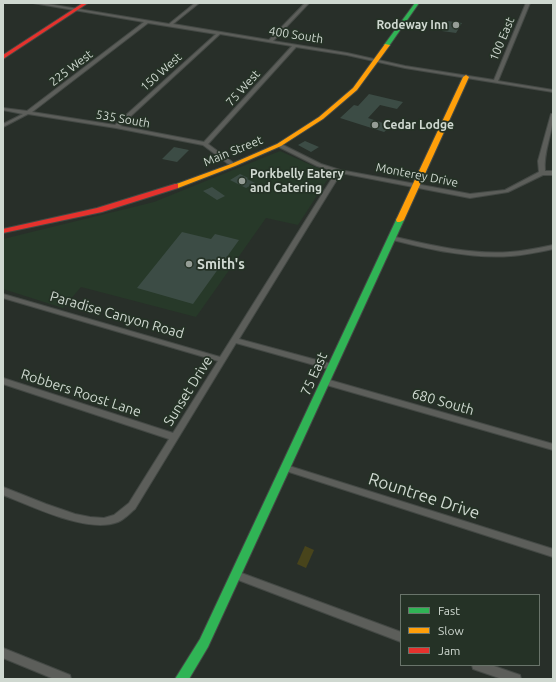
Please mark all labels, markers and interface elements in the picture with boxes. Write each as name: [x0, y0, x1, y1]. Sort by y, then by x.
street label: 100 East: [486, 15, 518, 63]
place label: Rodeway Inn: [376, 18, 448, 32]
marker: Rodeway Inn: [451, 20, 461, 30]
street label: 400 South: [268, 24, 324, 46]
street label: 225 West: [46, 47, 96, 89]
street label: 150 West: [137, 50, 185, 94]
street label: 75 West: [223, 67, 263, 109]
street label: 535 South: [95, 107, 151, 131]
place label: Cedar Lodge: [383, 118, 454, 132]
marker: Cedar Lodge: [370, 120, 380, 130]
street label: Main Street: [201, 133, 265, 169]
street label: Monterey Drive: [375, 160, 459, 190]
place label: Porkbelly Eatery and Catering: [250, 167, 344, 195]
marker: Porkbelly Eatery and Catering: [237, 176, 247, 186]
place label: Smith's: [197, 256, 245, 272]
marker: Smith's: [184, 259, 194, 269]
street label: Paradise Canyon Road: [48, 288, 186, 342]
street label: 75 East: [297, 350, 331, 398]
street label: Sunset Drive: [160, 353, 216, 429]
street label: Robbers Roost Lane: [19, 366, 143, 420]
street label: 680 South: [410, 385, 476, 419]
street label: Rountree Drive: [366, 468, 482, 524]
legend: [400, 594, 540, 666]
text: Fast: [438, 604, 460, 617]
text: Slow: [438, 624, 464, 637]
text: Jam: [438, 644, 460, 657]

